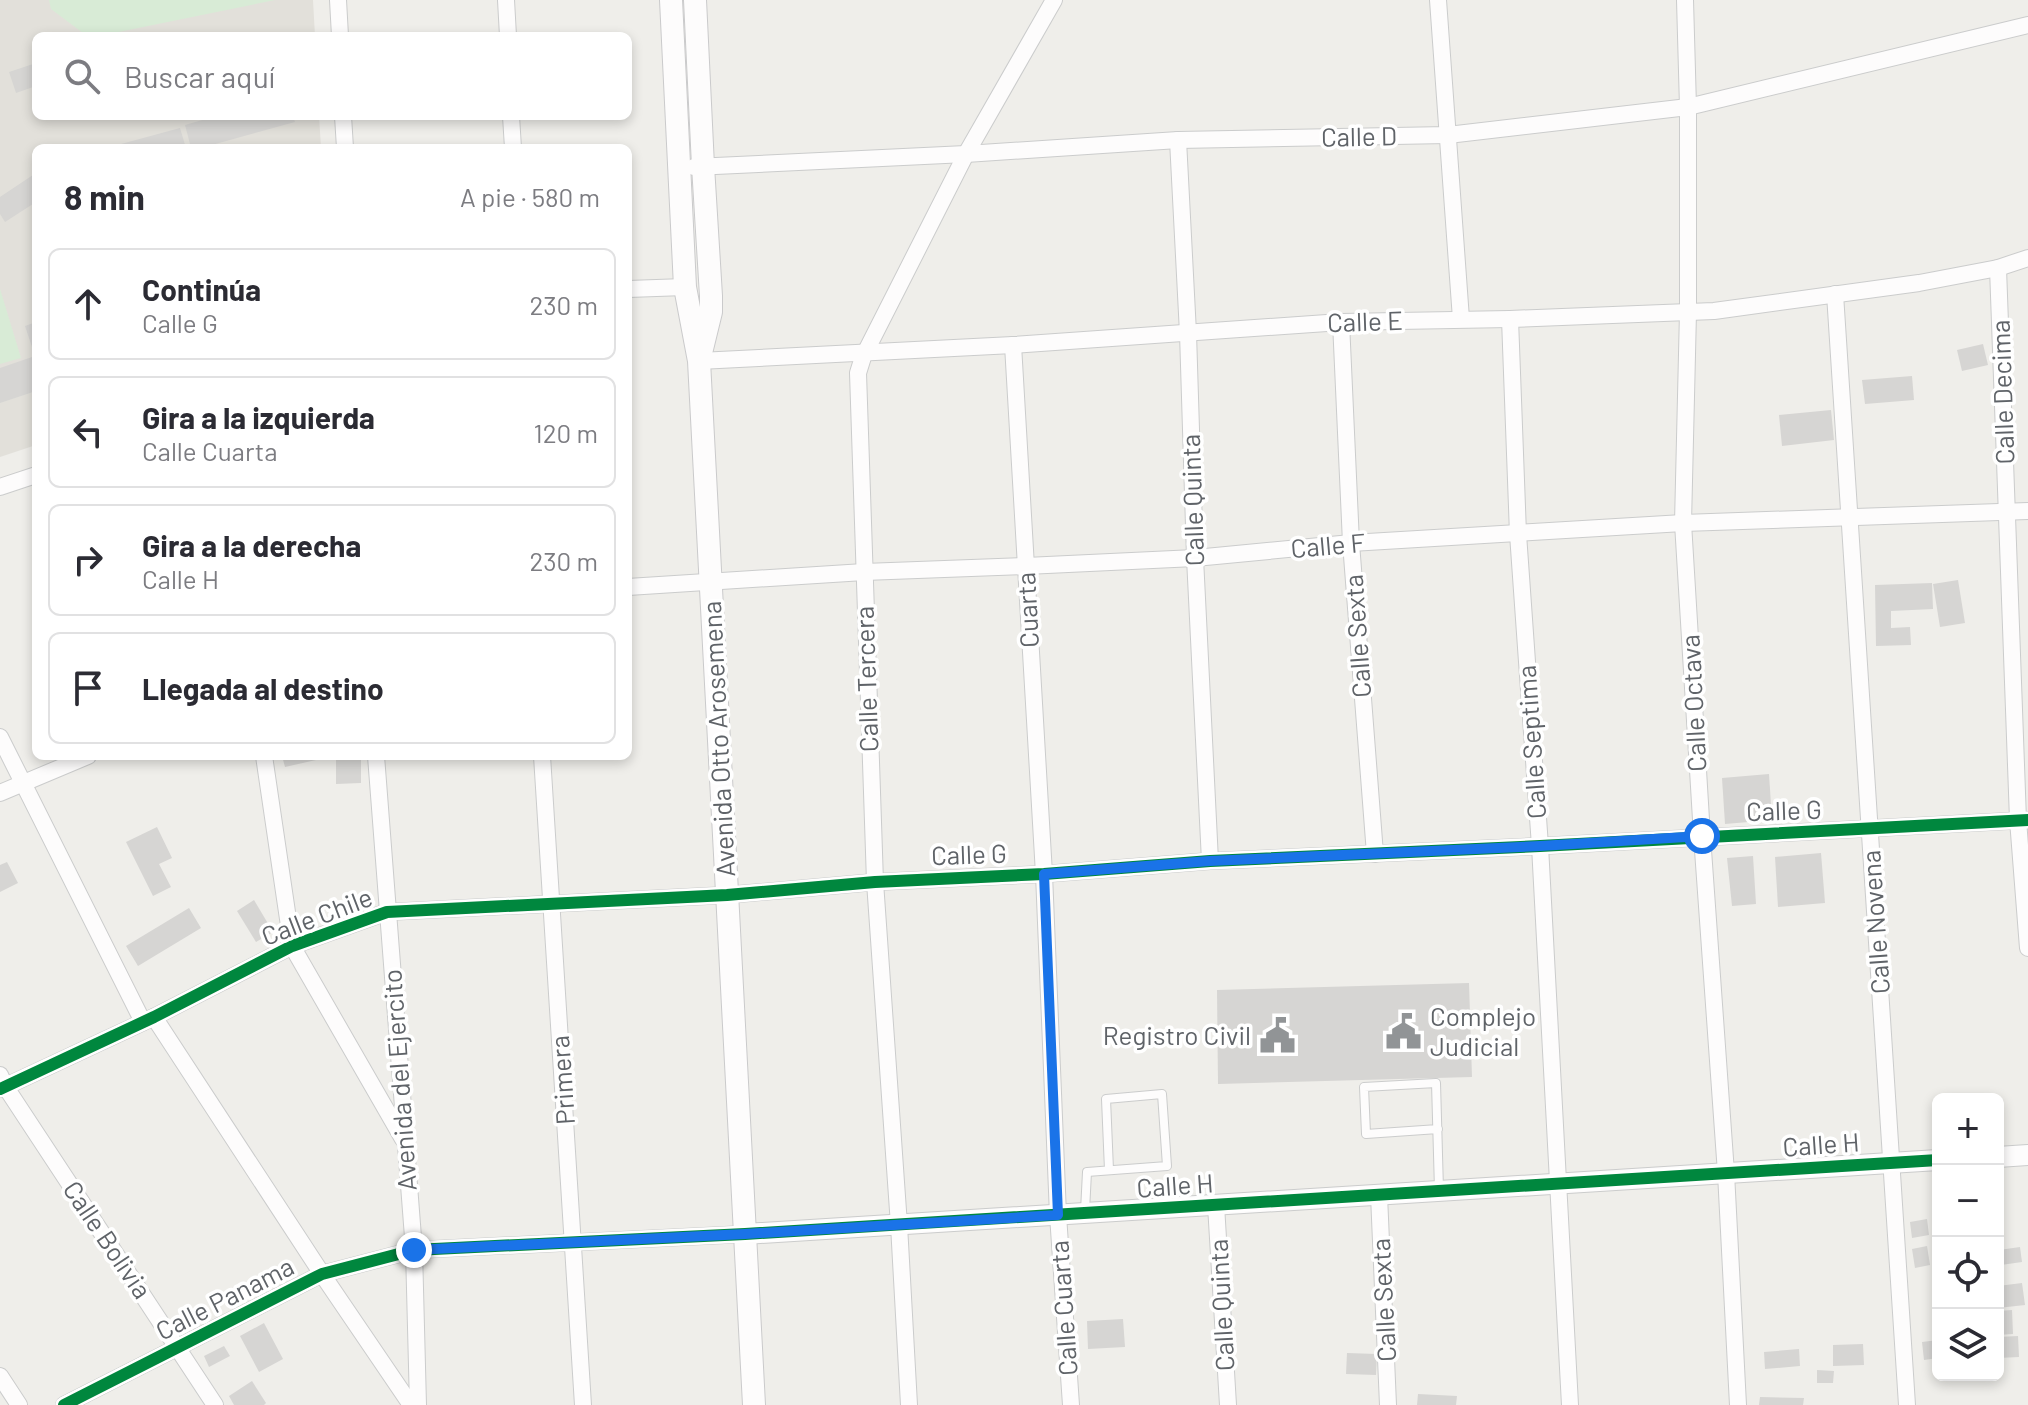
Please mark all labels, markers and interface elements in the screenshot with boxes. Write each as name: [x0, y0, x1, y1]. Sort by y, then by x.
search box: [32, 32, 632, 120]
icon: search: [60, 54, 104, 98]
text: Buscar aquí: [124, 58, 275, 94]
street label: Calle D: [1321, 119, 1397, 152]
text: 8 min: [64, 176, 145, 217]
text: A pie · 580 m: [460, 181, 600, 212]
text: Continúa: [142, 271, 261, 307]
icon: ahead: [66, 282, 110, 326]
text: 230 m: [529, 289, 598, 320]
street label: Calle E: [1327, 304, 1403, 337]
text: Calle G: [142, 307, 218, 338]
street label: Calle Decima: [1983, 319, 2020, 465]
text: Gira a la izquierda: [142, 399, 375, 435]
icon: left: [66, 410, 110, 454]
text: 120 m: [534, 417, 598, 448]
street label: Calle Quinta: [1174, 433, 1209, 567]
text: Calle Cuarta: [142, 435, 278, 466]
street label: Calle F: [1289, 526, 1367, 563]
text: Gira a la derecha: [142, 527, 361, 563]
icon: right: [66, 538, 110, 582]
text: 230 m: [529, 545, 598, 576]
text: Calle H: [142, 563, 219, 594]
street label: Cuarta: [1009, 572, 1044, 649]
street label: Calle Sexta: [1337, 573, 1376, 699]
street label: Avenida Otto Arosemena: [695, 600, 740, 878]
street label: Calle Tercera: [847, 606, 884, 753]
street label: Calle Octava: [1673, 634, 1712, 773]
street label: Calle Septima: [1510, 664, 1551, 820]
icon: arrive: [66, 666, 110, 710]
text: Llegada al destino: [142, 670, 384, 706]
street label: Calle G: [1746, 793, 1822, 826]
route start: [1684, 818, 1720, 854]
street label: Calle G: [931, 837, 1007, 870]
street label: Calle Novena: [1854, 849, 1895, 995]
street label: Calle Chile: [257, 880, 376, 951]
street label: Avenida del Ejercito: [375, 968, 422, 1192]
place label: Complejo Judicial: [1430, 1000, 1536, 1061]
public building icon: Complejo Judicial: [1385, 1013, 1423, 1051]
public building icon: Registro Civil: [1258, 1017, 1296, 1055]
place label: Registro Civil: [1103, 1019, 1251, 1050]
street label: Primera: [543, 1034, 580, 1126]
map controls: [1932, 1093, 2004, 1381]
button: +: [1932, 1093, 2004, 1165]
street label: Calle H: [1781, 1125, 1860, 1162]
button: −: [1932, 1165, 2004, 1237]
street label: Calle H: [1135, 1166, 1214, 1203]
street label: Calle Bolivia: [58, 1174, 159, 1304]
route end: [396, 1232, 432, 1268]
street label: Calle Sexta: [1364, 1237, 1401, 1363]
button: locate: [1932, 1237, 2004, 1309]
street label: Calle Quinta: [1202, 1238, 1239, 1372]
street label: Calle Cuarta: [1042, 1239, 1083, 1377]
street label: Calle Panama: [150, 1250, 298, 1346]
button: layers: [1932, 1309, 2004, 1381]

